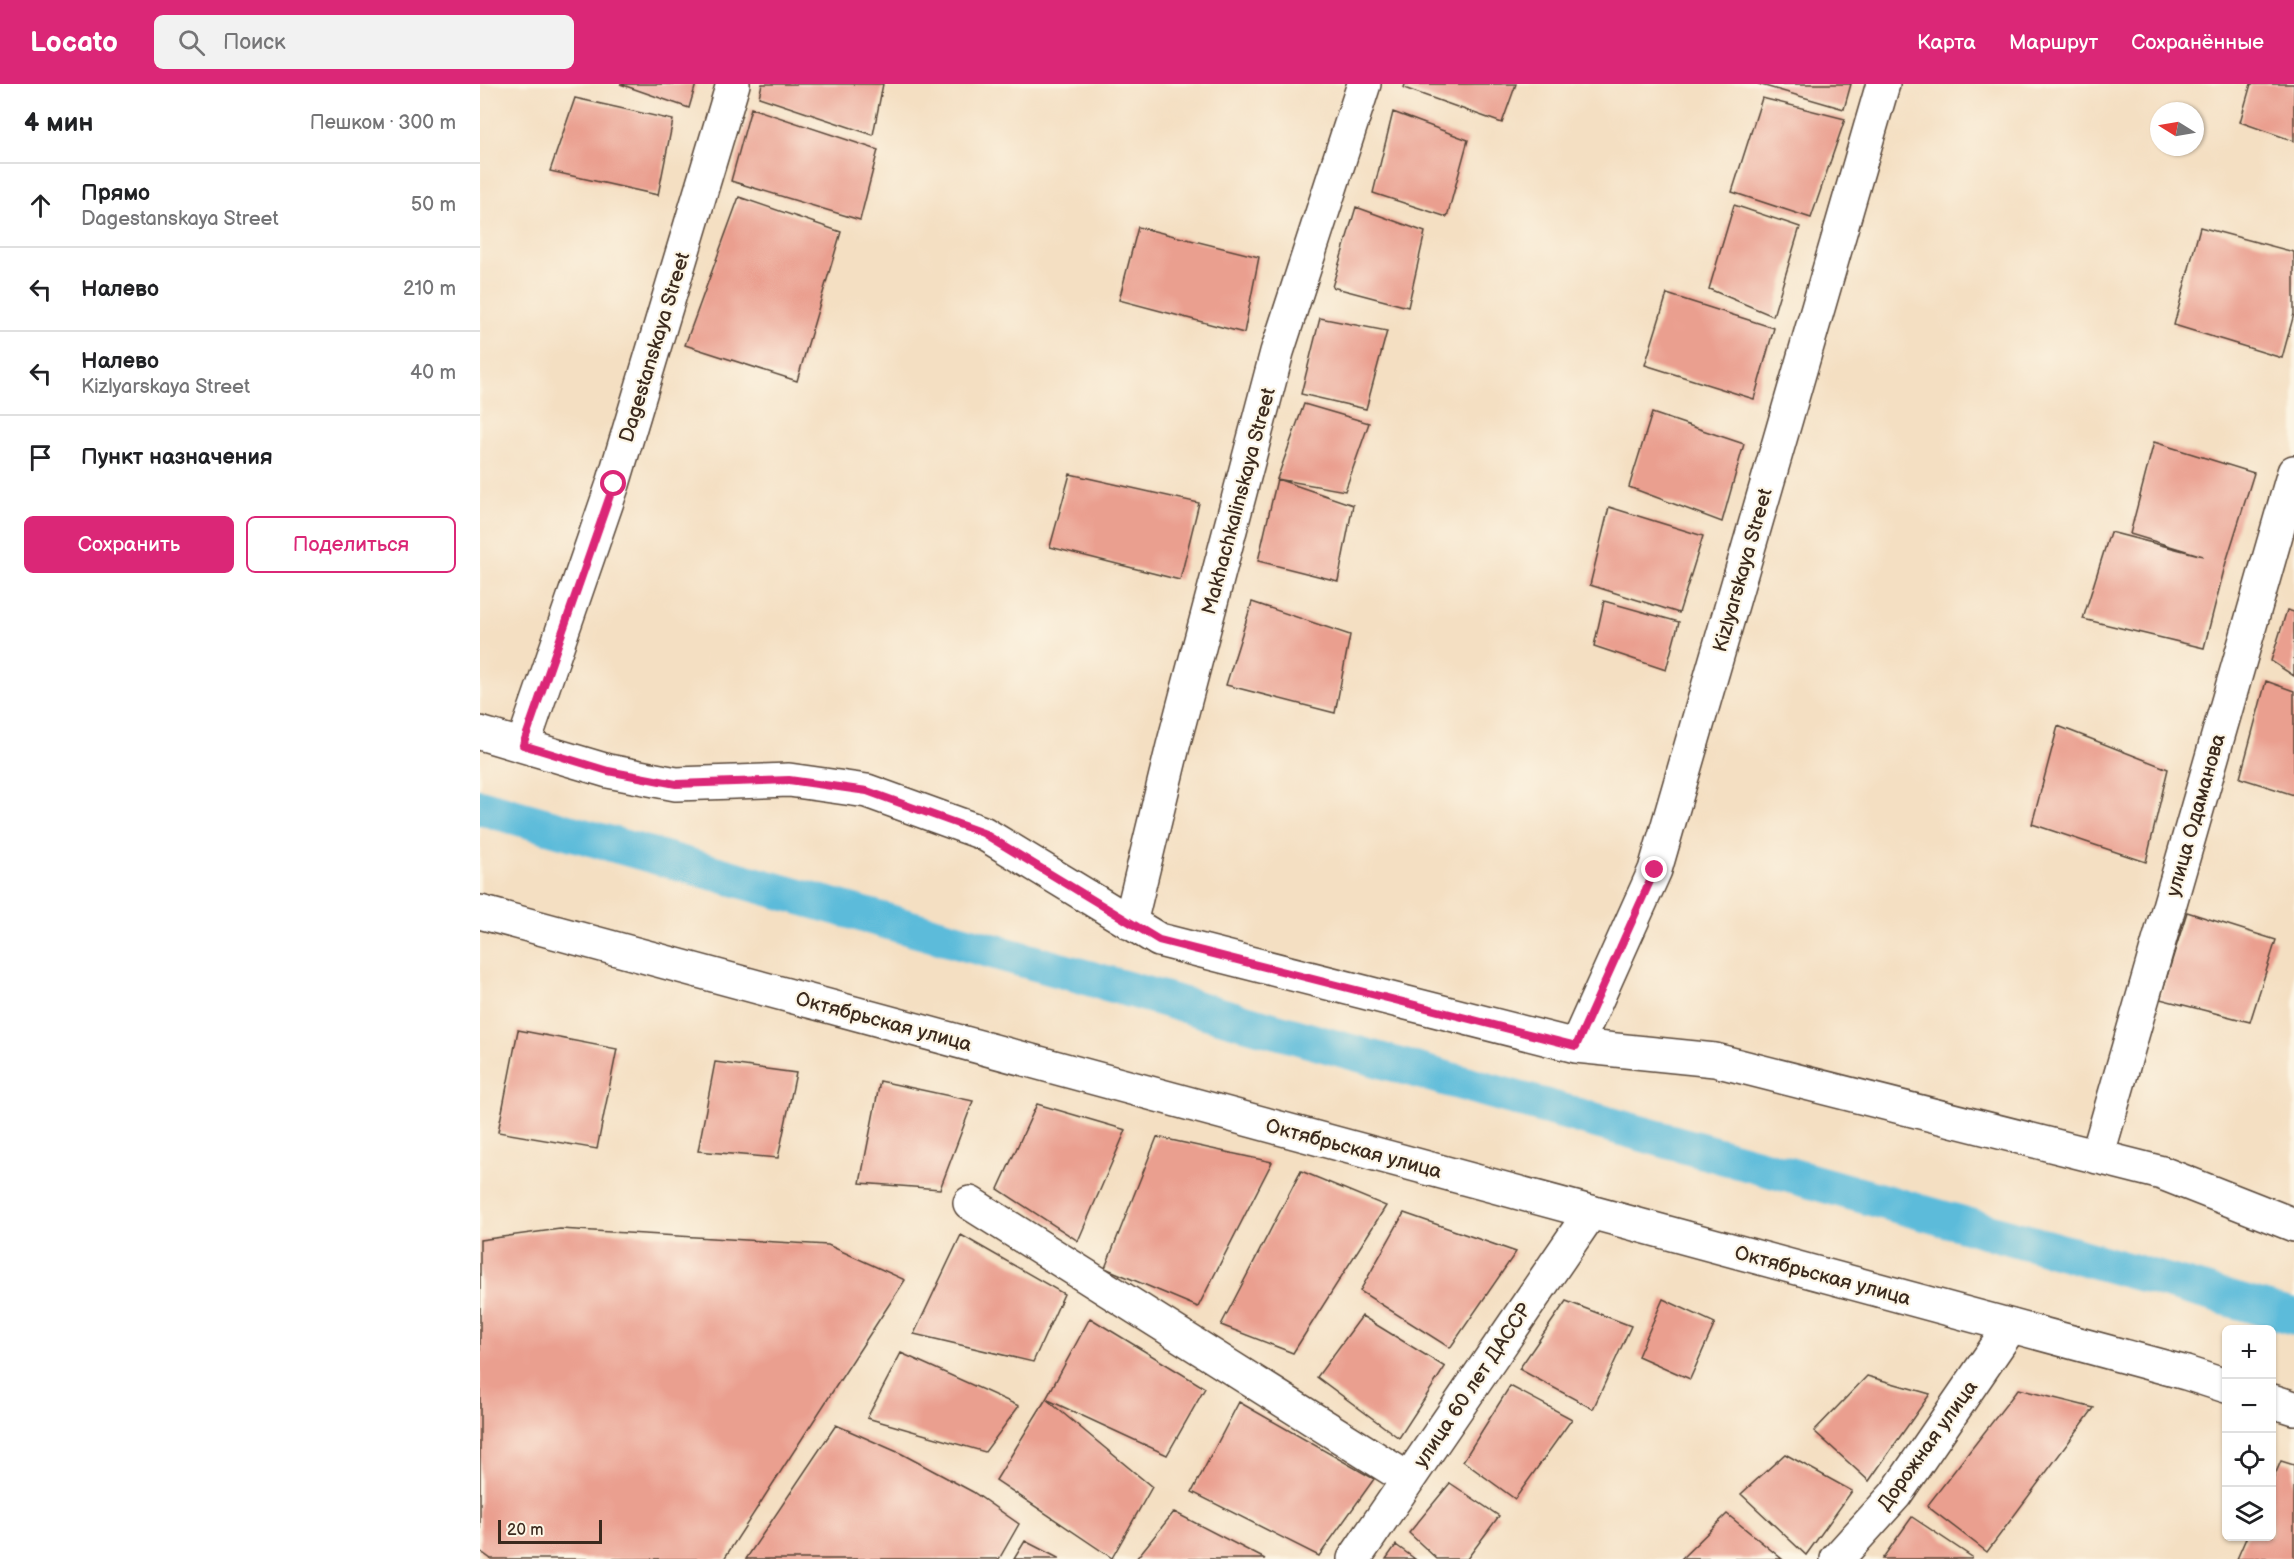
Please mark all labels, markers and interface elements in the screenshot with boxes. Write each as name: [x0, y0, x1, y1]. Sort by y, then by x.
search box: [154, 15, 574, 69]
text: Locato: [30, 26, 118, 59]
icon: search: [175, 26, 208, 59]
text: Поиск: [223, 29, 286, 56]
text: Карта: [1917, 30, 1976, 55]
text: Маршрут: [2009, 30, 2098, 55]
text: Сохранённые: [2131, 30, 2264, 55]
north arrow: [2150, 102, 2204, 156]
text: 4 мин: [24, 108, 93, 139]
text: Пешком · 300 m: [310, 111, 456, 135]
text: Прямо: [81, 180, 150, 207]
icon: ahead: [24, 189, 57, 222]
text: 50 m: [411, 193, 456, 217]
text: Dagestanskaya Street: [81, 207, 279, 231]
street label: Dagestanskaya Street: [615, 249, 695, 445]
icon: left: [24, 273, 57, 306]
text: Налево: [81, 276, 159, 303]
text: 210 m: [403, 277, 456, 301]
text: Налево: [81, 348, 159, 375]
icon: left: [24, 357, 57, 390]
text: 40 m: [410, 361, 456, 385]
text: Kizlyarskaya Street: [81, 375, 250, 399]
street label: Makhachkalinskaya Street: [1197, 385, 1281, 617]
icon: arrive: [24, 441, 57, 474]
text: Пункт назначения: [81, 444, 273, 471]
route start: [600, 470, 626, 496]
street label: Kizlyarskaya Street: [1708, 486, 1778, 655]
button: Сохранить: [24, 516, 234, 573]
button: Поделиться: [246, 516, 456, 573]
street label: улица Одаманова: [2161, 731, 2231, 899]
route end: [1641, 856, 1667, 882]
street label: Октябрьская улица: [793, 987, 975, 1057]
street label: Октябрьская улица: [1263, 1114, 1445, 1184]
street label: Октябрьская улица: [1732, 1241, 1914, 1311]
street label: улица 60 лет ДАССР: [1409, 1298, 1537, 1472]
map controls: [2222, 1325, 2276, 1541]
button: +: [2222, 1325, 2276, 1379]
street label: Дорожная улица: [1873, 1376, 1983, 1515]
button: −: [2222, 1379, 2276, 1433]
button: locate: [2222, 1433, 2276, 1487]
button: layers: [2222, 1487, 2276, 1541]
scale bar: [498, 1517, 602, 1544]
text: 20 m: [507, 1521, 543, 1540]

